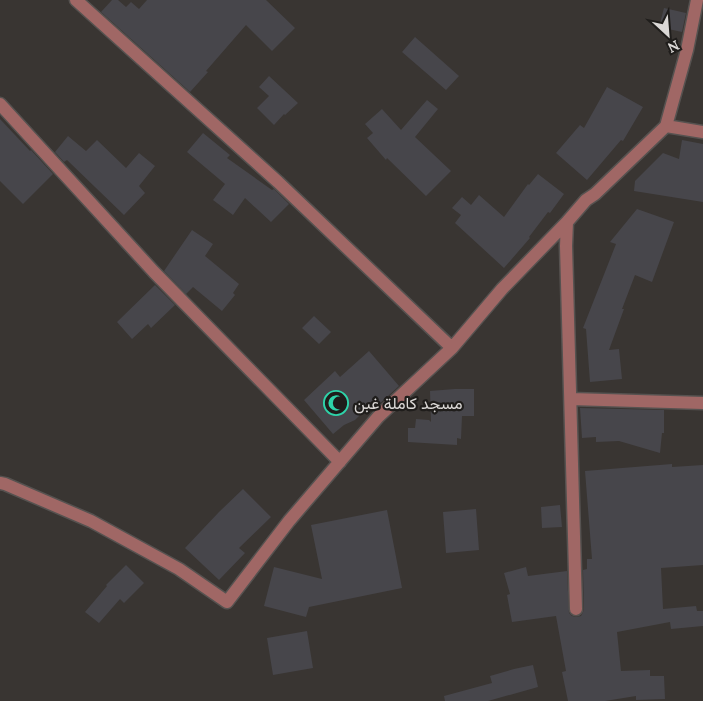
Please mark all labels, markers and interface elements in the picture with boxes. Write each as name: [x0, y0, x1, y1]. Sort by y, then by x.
north arrow: [643, 10, 693, 60]
text: N: [665, 36, 683, 57]
mosque icon: مسجد كاملة غبن: [323, 390, 349, 416]
place label: مسجد كاملة غبن: [354, 393, 463, 414]

